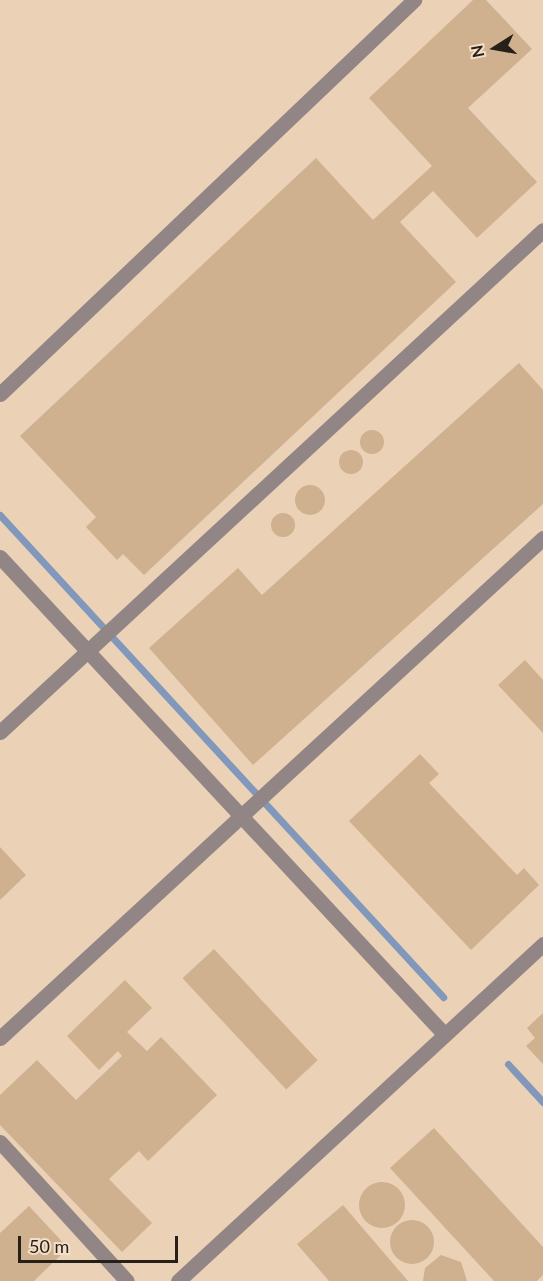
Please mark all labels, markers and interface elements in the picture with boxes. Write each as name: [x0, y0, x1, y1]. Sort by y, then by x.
north arrow: [465, 18, 525, 78]
text: N: [466, 44, 487, 59]
scale bar: [21, 1224, 182, 1262]
text: 50 m: [29, 1235, 69, 1257]

